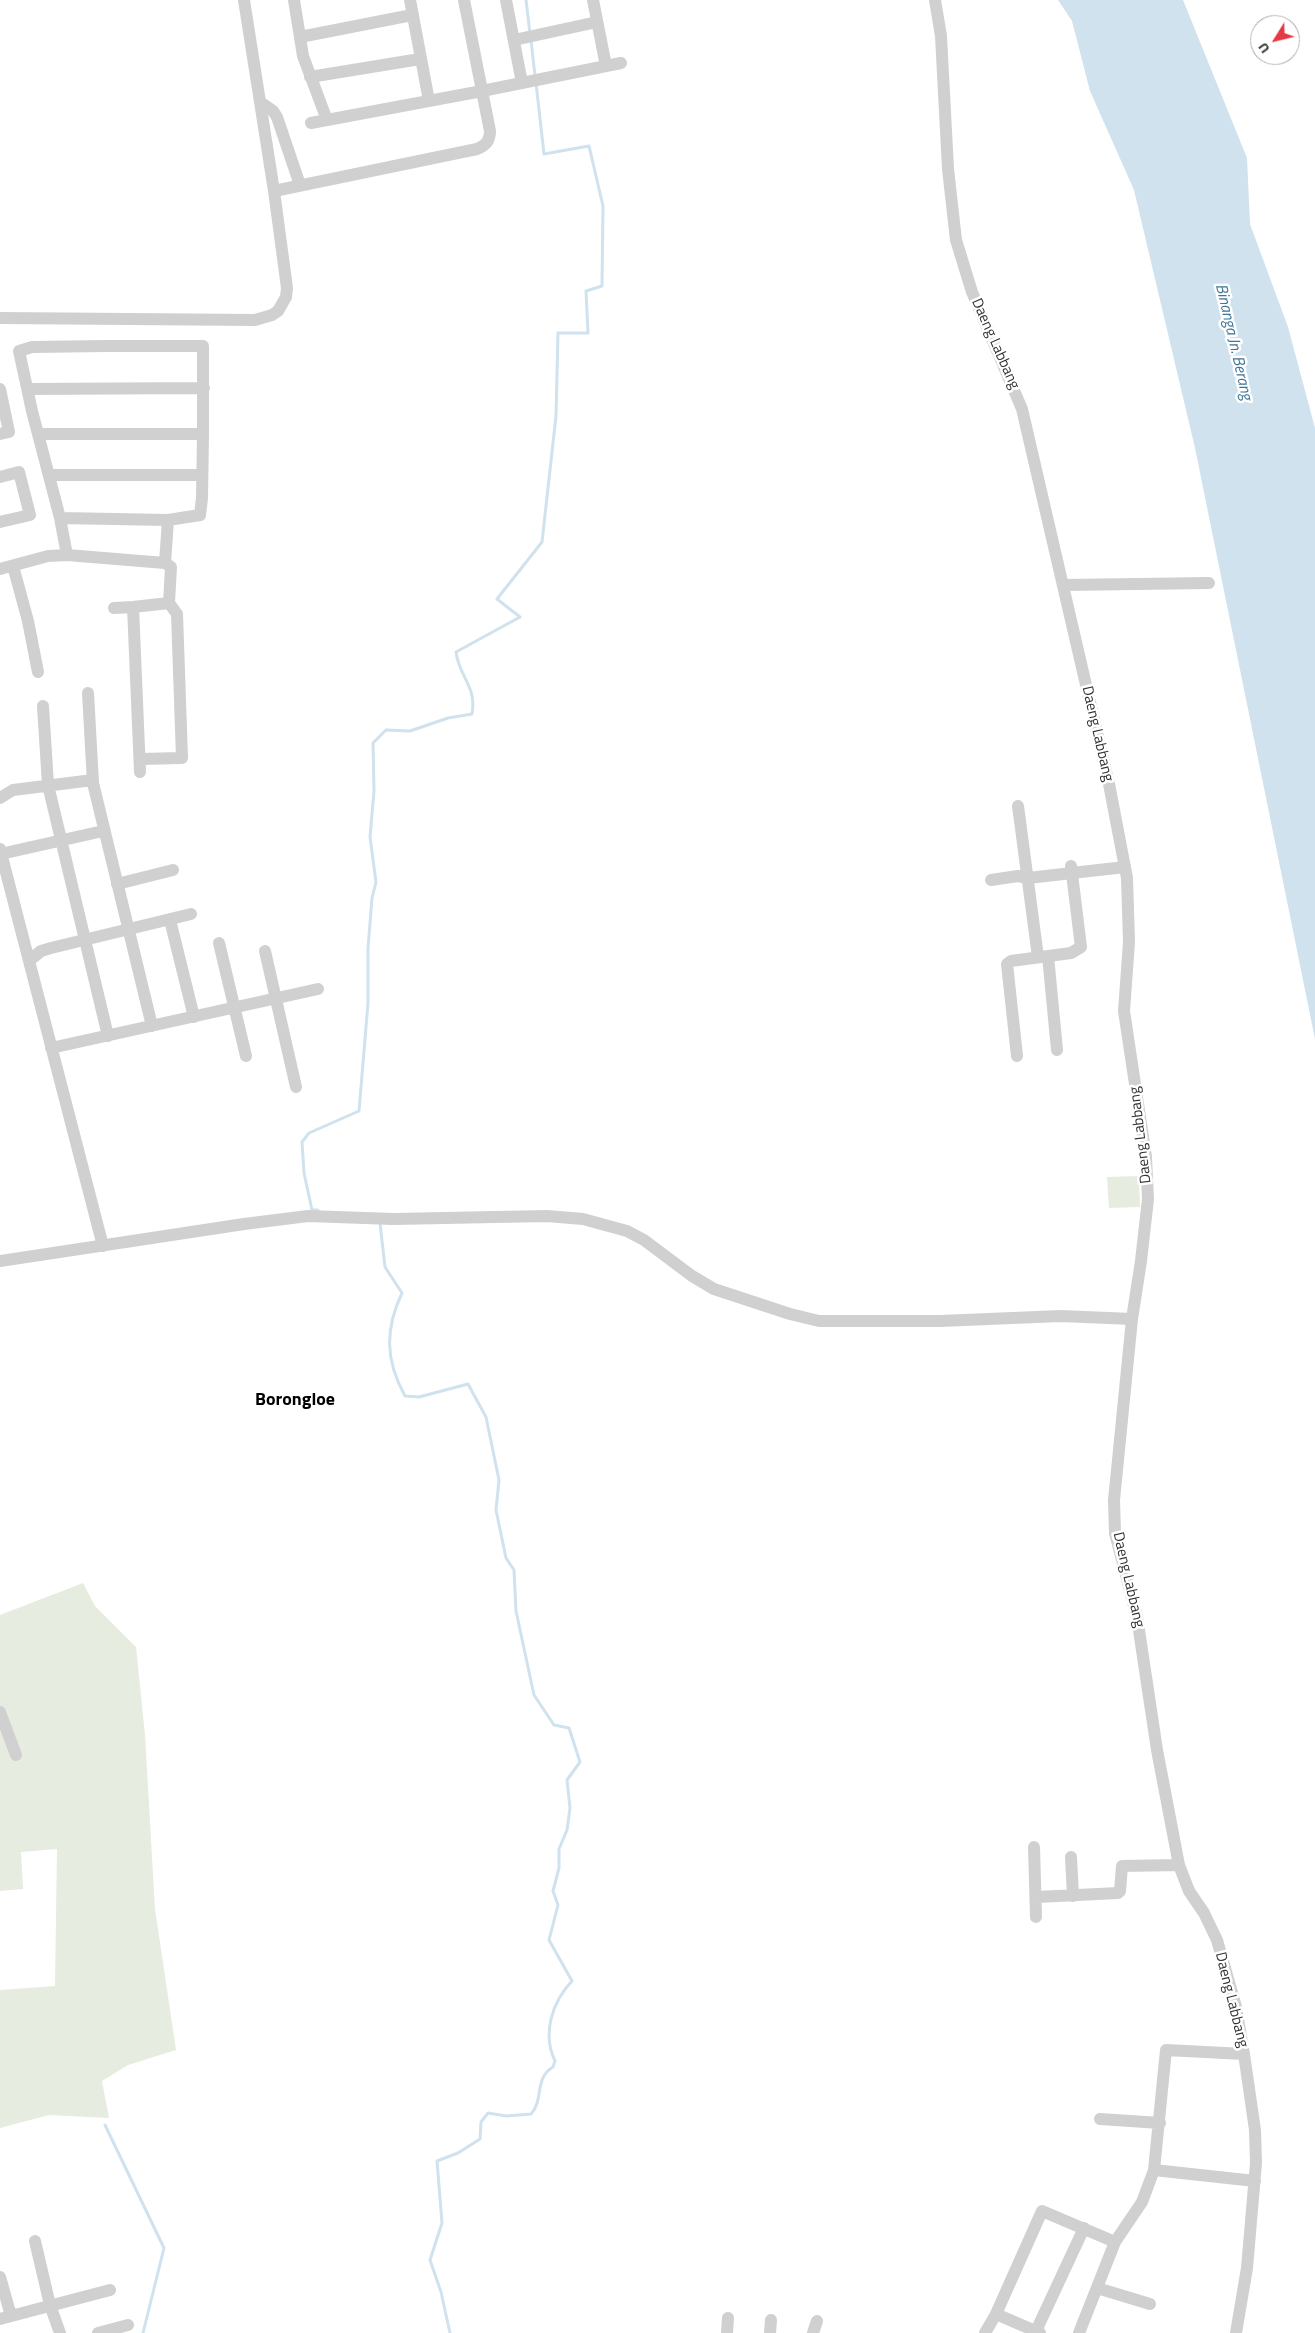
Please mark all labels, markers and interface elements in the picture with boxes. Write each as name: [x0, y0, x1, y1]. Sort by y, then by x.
north arrow: [1250, 15, 1300, 65]
text: U: [1252, 39, 1274, 58]
water label: Binanga Jn. Berang: [1210, 282, 1256, 402]
street label: Daeng Labbang: [967, 296, 1023, 392]
street label: Daeng Labbang: [1077, 684, 1117, 784]
street label: Daeng Labbang: [1126, 1085, 1156, 1185]
district label: Borongloe: [255, 1390, 335, 1412]
street label: Daeng Labbang: [1108, 1530, 1148, 1630]
street label: Daeng Labbang: [1210, 1950, 1252, 2050]

